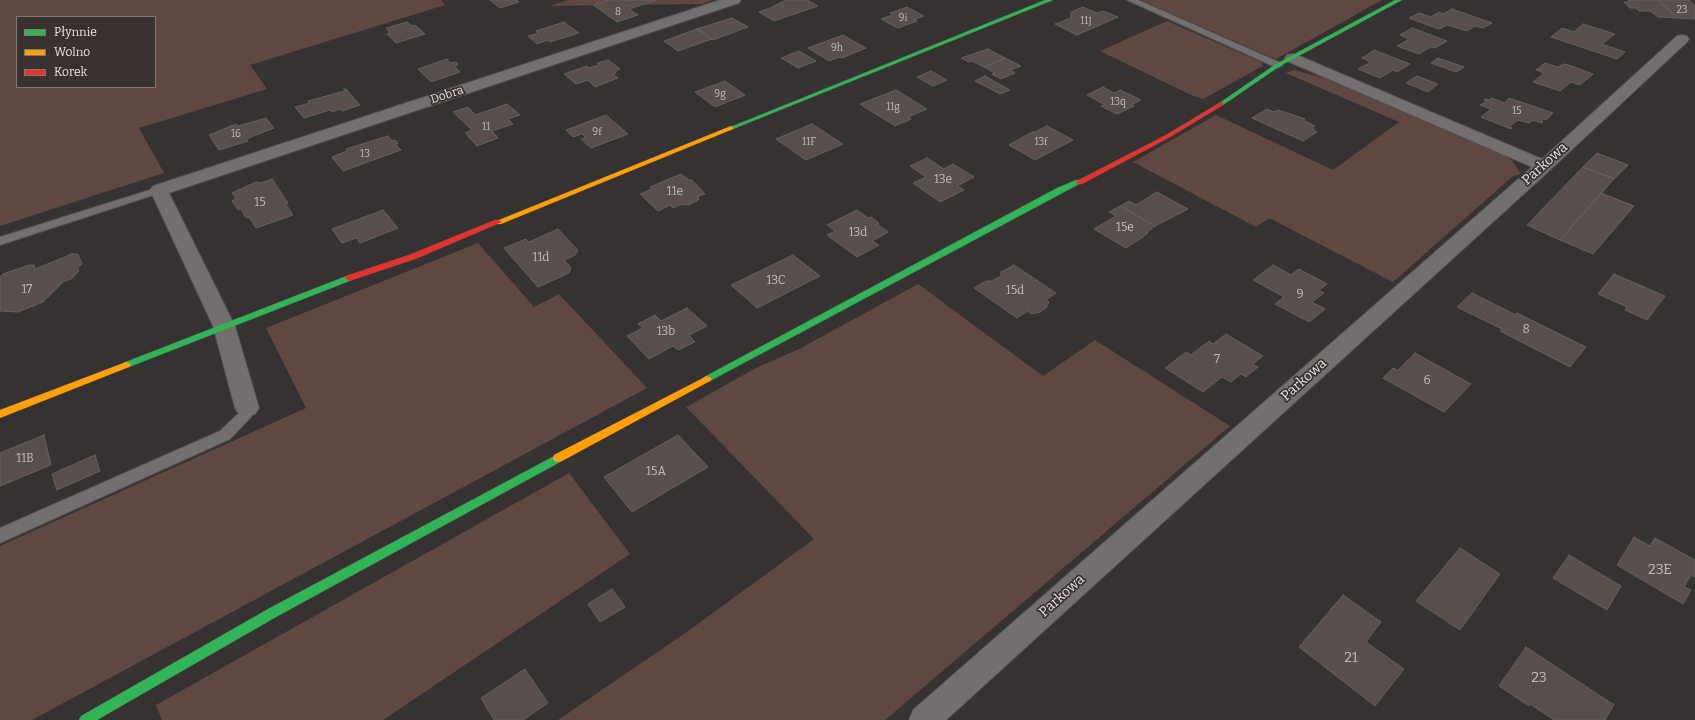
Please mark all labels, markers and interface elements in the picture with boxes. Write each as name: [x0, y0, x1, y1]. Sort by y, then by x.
house number: 23: [1676, 4, 1688, 16]
house number: 8: [615, 6, 621, 18]
house number: 9i: [899, 12, 907, 24]
house number: 11J: [1080, 15, 1092, 27]
legend: [16, 16, 156, 88]
text: Płynnie: [54, 25, 97, 39]
house number: 9h: [831, 42, 843, 54]
text: Wolno: [54, 45, 90, 59]
text: Korek: [54, 65, 87, 79]
street label: Dobra: [429, 83, 465, 107]
house number: 9g: [714, 88, 726, 100]
house number: 13q: [1110, 96, 1126, 108]
house number: 11g: [886, 101, 900, 113]
house number: 15: [1512, 105, 1522, 117]
house number: 11: [482, 121, 490, 133]
house number: 9f: [592, 126, 602, 138]
house number: 16: [231, 128, 241, 140]
house number: 11F: [802, 136, 816, 148]
house number: 13f: [1034, 136, 1048, 148]
street label: Parkowa: [1519, 139, 1571, 189]
house number: 13: [360, 148, 370, 160]
house number: 13e: [934, 173, 952, 187]
house number: 11e: [667, 185, 683, 199]
house number: 15: [254, 196, 266, 210]
house number: 15e: [1116, 221, 1134, 235]
house number: 13d: [849, 226, 867, 240]
house number: 11d: [533, 251, 549, 265]
house number: 13C: [766, 274, 786, 288]
house number: 17: [22, 283, 32, 297]
house number: 15d: [1006, 284, 1024, 298]
house number: 9: [1296, 288, 1304, 302]
house number: 8: [1522, 323, 1530, 337]
house number: 13b: [657, 325, 675, 339]
house number: 7: [1214, 353, 1220, 367]
street label: Parkowa: [1278, 355, 1330, 405]
house number: 6: [1423, 374, 1431, 388]
house number: 11B: [16, 452, 34, 466]
house number: 15A: [646, 465, 666, 479]
house number: 23E: [1648, 562, 1672, 578]
street label: Parkowa: [1036, 571, 1088, 621]
house number: 21: [1344, 650, 1358, 666]
house number: 23: [1531, 670, 1547, 686]

